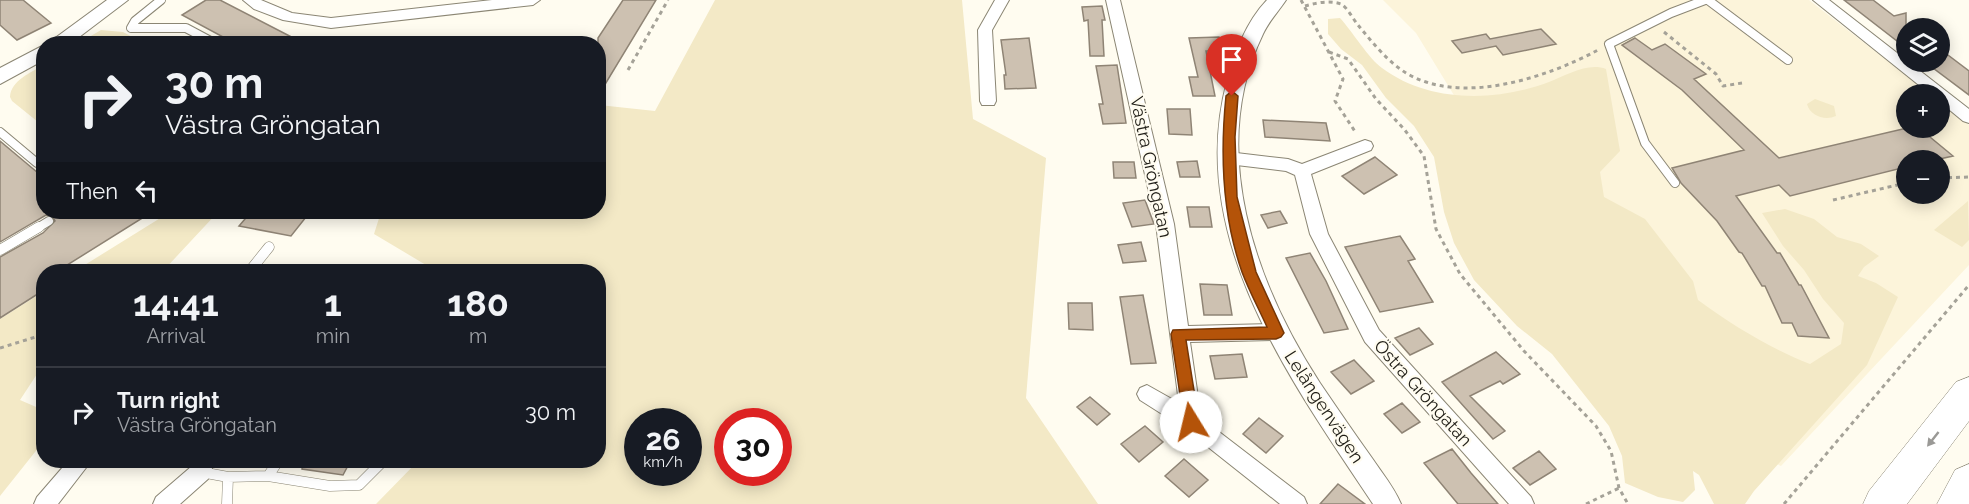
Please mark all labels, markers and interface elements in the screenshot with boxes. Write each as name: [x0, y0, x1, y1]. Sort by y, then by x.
map controls: [1896, 18, 1950, 204]
button: layers: [1896, 18, 1950, 72]
pin: [1206, 34, 1257, 96]
icon: arrive: [1215, 43, 1248, 76]
text: 30 m: [165, 59, 263, 108]
icon: right: [66, 60, 144, 138]
button: +: [1896, 84, 1950, 138]
street label: Västra Gröngatan: [1126, 94, 1177, 239]
text: Västra Gröngatan: [165, 109, 381, 140]
button: −: [1896, 150, 1950, 204]
icon: left: [130, 174, 163, 207]
text: Then: [66, 178, 118, 204]
text: 14:41: [133, 282, 219, 324]
text: 1: [324, 282, 342, 324]
text: 180: [447, 282, 509, 324]
text: Arrival: [147, 324, 205, 348]
text: min: [316, 324, 350, 348]
text: m: [469, 324, 487, 348]
street label: Östra Gröngatan: [1370, 335, 1477, 450]
street label: Lelångenvägen: [1280, 347, 1368, 467]
text: Turn right: [117, 387, 220, 413]
position arrow: [1159, 390, 1223, 454]
icon: right: [66, 396, 99, 429]
text: 30 m: [525, 399, 576, 425]
speed limit sign: 30: [714, 408, 792, 486]
text: Västra Gröngatan: [117, 413, 277, 437]
text: 26: [645, 422, 681, 457]
one-way arrow: [1927, 431, 1939, 446]
text: km/h: [643, 453, 683, 471]

